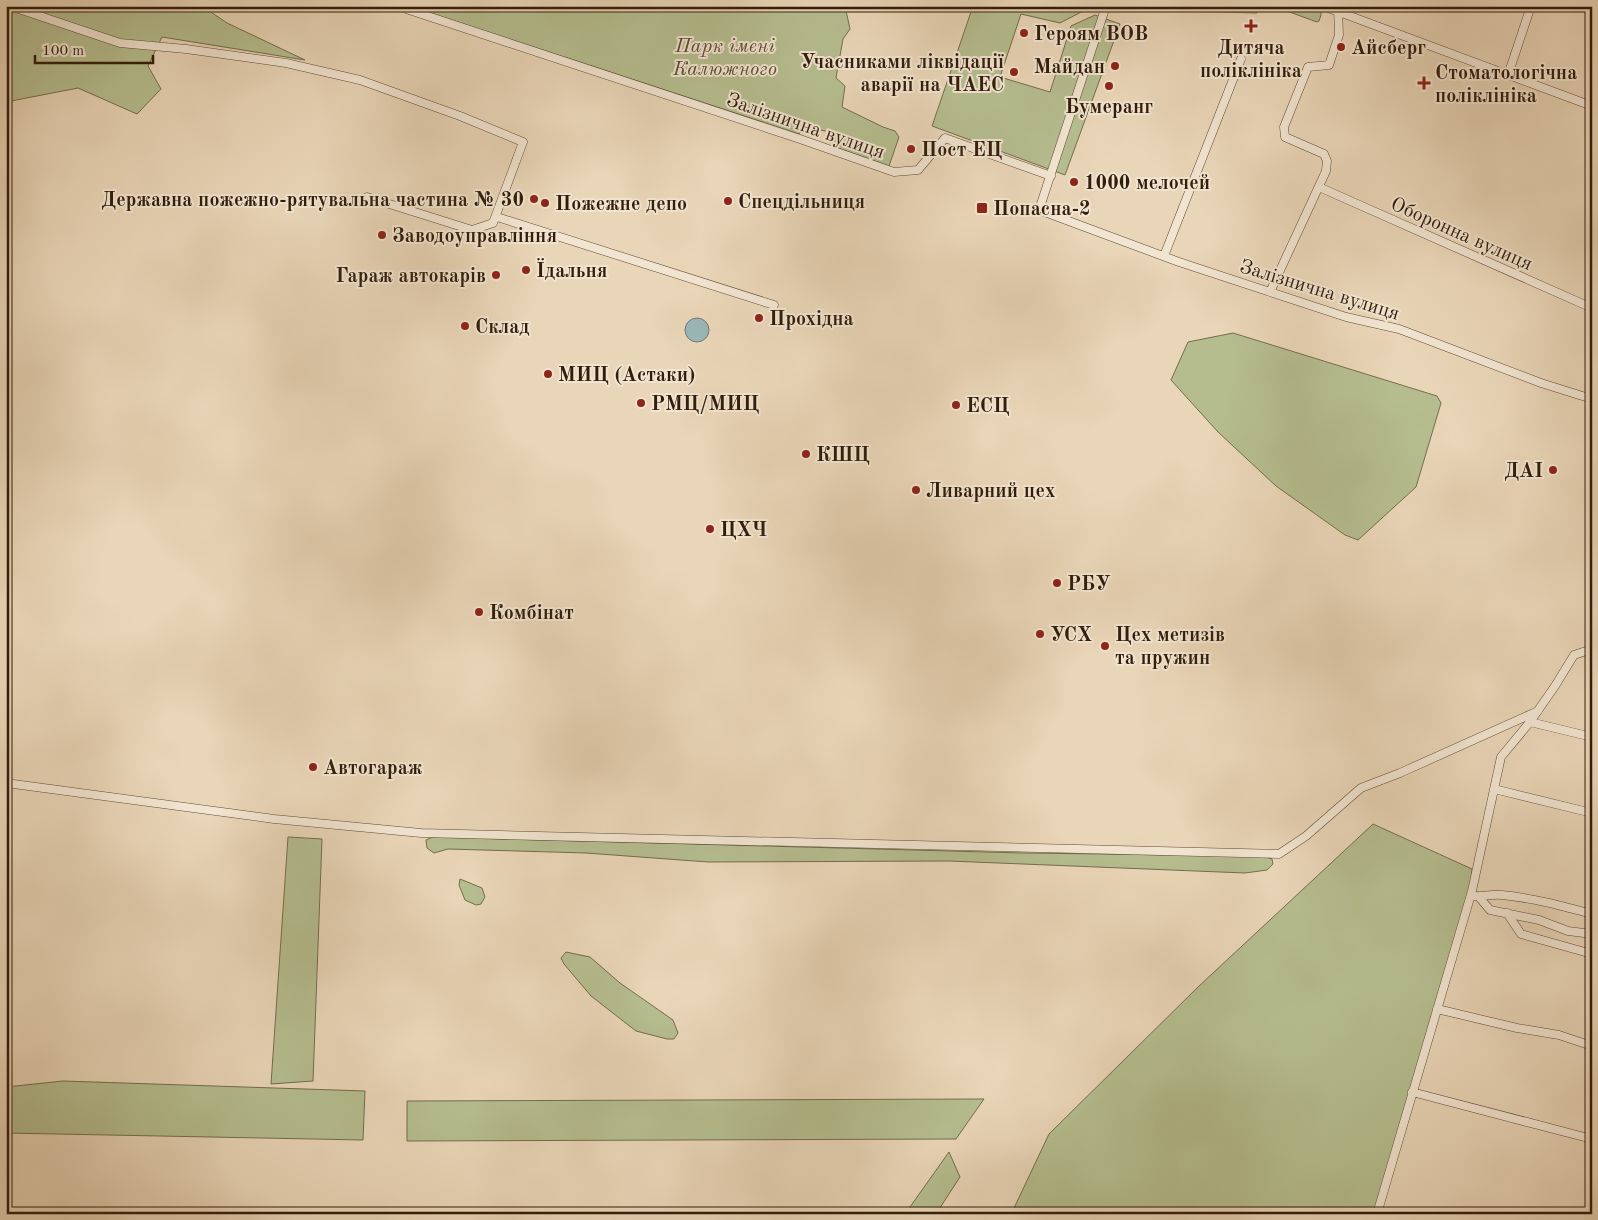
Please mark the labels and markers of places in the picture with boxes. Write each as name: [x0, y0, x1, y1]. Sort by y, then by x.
marker: Дитяча поліклініка: [1244, 19, 1258, 33]
place label: Героям ВОВ: [1034, 25, 1148, 45]
marker: Героям ВОВ: [1018, 27, 1030, 39]
place label: Дитяча поліклініка: [1200, 39, 1302, 82]
place label: Айсберг: [1351, 39, 1426, 59]
marker: Айсберг: [1335, 41, 1347, 53]
place label: Учасниками ліквідації аварії на ЧАЕС: [800, 53, 1004, 96]
place label: Майдан: [1034, 58, 1105, 78]
marker: Майдан: [1109, 60, 1121, 72]
place label: Стоматологічна поліклініка: [1435, 64, 1577, 107]
marker: Учасниками ліквідації аварії на ЧАЕС: [1008, 66, 1020, 78]
marker: Стоматологічна поліклініка: [1417, 76, 1431, 90]
marker: Бумеранг: [1103, 80, 1115, 92]
place label: Бумеранг: [1065, 98, 1153, 118]
place label: Пост ЕЦ: [921, 141, 1002, 161]
marker: Пост ЕЦ: [905, 143, 917, 155]
place label: 1000 мелочей: [1084, 174, 1210, 194]
marker: 1000 мелочей: [1068, 176, 1080, 188]
place label: Державна пожежно-рятувальна частина № 30: [101, 191, 524, 211]
marker: Державна пожежно-рятувальна частина № 30: [528, 193, 540, 205]
place label: Спецдільниця: [738, 193, 865, 213]
place label: Пожежне депо: [555, 195, 687, 215]
marker: Спецдільниця: [722, 195, 734, 207]
marker: Пожежне депо: [539, 197, 551, 209]
place label: Попасна-2: [993, 200, 1091, 220]
marker: Попасна-2: [975, 201, 989, 215]
place label: Заводоуправління: [392, 227, 557, 247]
marker: Заводоуправління: [376, 229, 388, 241]
place label: Їдальня: [536, 258, 607, 282]
marker: Їдальня: [520, 264, 532, 276]
place label: Гараж автокарів: [336, 267, 486, 287]
marker: Гараж автокарів: [490, 269, 502, 281]
place label: Прохідна: [769, 310, 854, 330]
marker: Прохідна: [753, 312, 765, 324]
place label: Склад: [475, 318, 530, 338]
marker: Склад: [459, 320, 471, 332]
place label: МИЦ (Астаки): [558, 365, 695, 386]
marker: МИЦ (Астаки): [542, 368, 554, 380]
place label: РМЦ/МИЦ: [651, 395, 759, 415]
marker: РМЦ/МИЦ: [635, 397, 647, 409]
place label: ЕСЦ: [966, 397, 1010, 417]
marker: ЕСЦ: [950, 399, 962, 411]
place label: КШЦ: [816, 446, 870, 466]
marker: КШЦ: [800, 448, 812, 460]
place label: ДАІ: [1504, 462, 1543, 482]
marker: ДАІ: [1547, 464, 1559, 476]
place label: Ливарний цех: [926, 482, 1055, 502]
marker: Ливарний цех: [910, 484, 922, 496]
place label: ЦХЧ: [720, 521, 767, 541]
marker: ЦХЧ: [704, 523, 716, 535]
place label: РБУ: [1067, 575, 1111, 595]
marker: РБУ: [1051, 577, 1063, 589]
place label: Комбінат: [489, 604, 574, 624]
marker: Комбінат: [473, 606, 485, 618]
place label: УСХ: [1050, 626, 1092, 646]
place label: Цех метизів та пружин: [1115, 626, 1225, 669]
marker: УСХ: [1034, 628, 1046, 640]
marker: Цех метизів та пружин: [1099, 640, 1111, 652]
place label: Автогараж: [323, 759, 422, 779]
marker: Автогараж: [307, 761, 319, 773]

